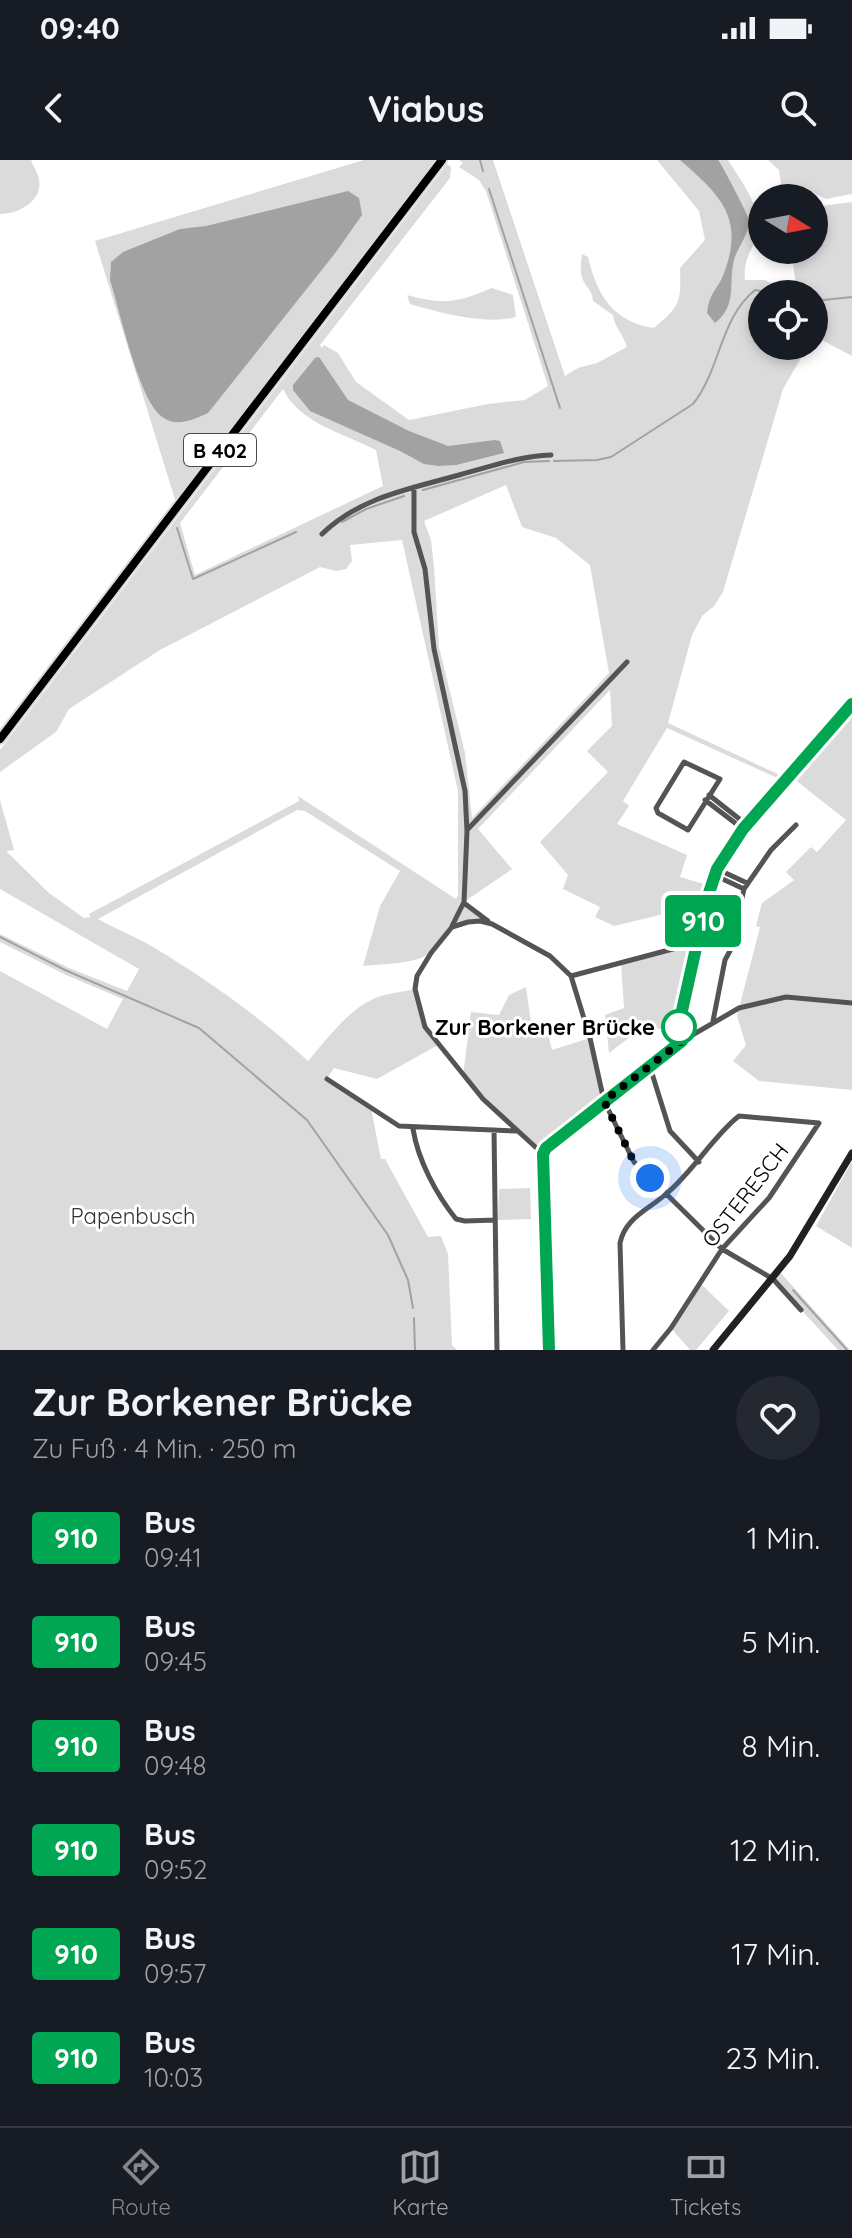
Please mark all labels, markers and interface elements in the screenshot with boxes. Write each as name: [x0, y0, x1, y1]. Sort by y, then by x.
text: 09:40: [40, 9, 120, 47]
icon: back: [32, 86, 76, 130]
text: Viabus: [368, 86, 484, 131]
icon: search: [776, 86, 820, 130]
north arrow: [748, 184, 828, 264]
map controls: [748, 184, 828, 360]
button: locate: [748, 280, 828, 360]
road number: B 402: [184, 434, 256, 466]
line badge: 910: [657, 895, 749, 947]
text: 910: [681, 903, 725, 938]
marker: Zur Borkener Brücke: [662, 1010, 696, 1044]
place label: Zur Borkener Brücke: [434, 1013, 655, 1041]
street label: OSTERESCH: [696, 1137, 794, 1253]
your location: [630, 1158, 670, 1198]
park label: Papenbusch: [71, 1202, 195, 1230]
button: heart: [736, 1376, 820, 1460]
text: Zur Borkener Brücke: [32, 1378, 413, 1426]
text: Zu Fuß · 4 Min. · 250 m: [32, 1432, 296, 1465]
text: Bus: [144, 1503, 196, 1541]
text: 1 Min.: [747, 1519, 820, 1557]
text: 910: [54, 1520, 98, 1555]
text: 09:41: [144, 1541, 202, 1574]
text: Bus: [144, 1607, 196, 1645]
text: 5 Min.: [741, 1623, 820, 1661]
text: 910: [54, 1624, 98, 1659]
text: 09:45: [144, 1645, 207, 1678]
text: Bus: [144, 1711, 196, 1749]
text: 8 Min.: [742, 1727, 820, 1765]
text: 910: [54, 1728, 98, 1763]
text: 09:48: [144, 1749, 207, 1782]
text: Bus: [144, 1815, 196, 1853]
text: 12 Min.: [730, 1831, 820, 1869]
text: 910: [54, 1832, 98, 1867]
text: 09:52: [144, 1853, 207, 1886]
text: Bus: [144, 1919, 196, 1957]
text: 17 Min.: [731, 1935, 820, 1973]
text: 910: [54, 1936, 98, 1971]
text: 09:57: [144, 1957, 206, 1990]
text: Bus: [144, 2023, 196, 2061]
text: 23 Min.: [725, 2039, 820, 2077]
text: 910: [54, 2040, 98, 2075]
text: 10:03: [144, 2061, 203, 2094]
tab: Route: [111, 2145, 171, 2221]
tab: Karte: [392, 2145, 449, 2221]
tab: Tickets: [670, 2145, 741, 2221]

